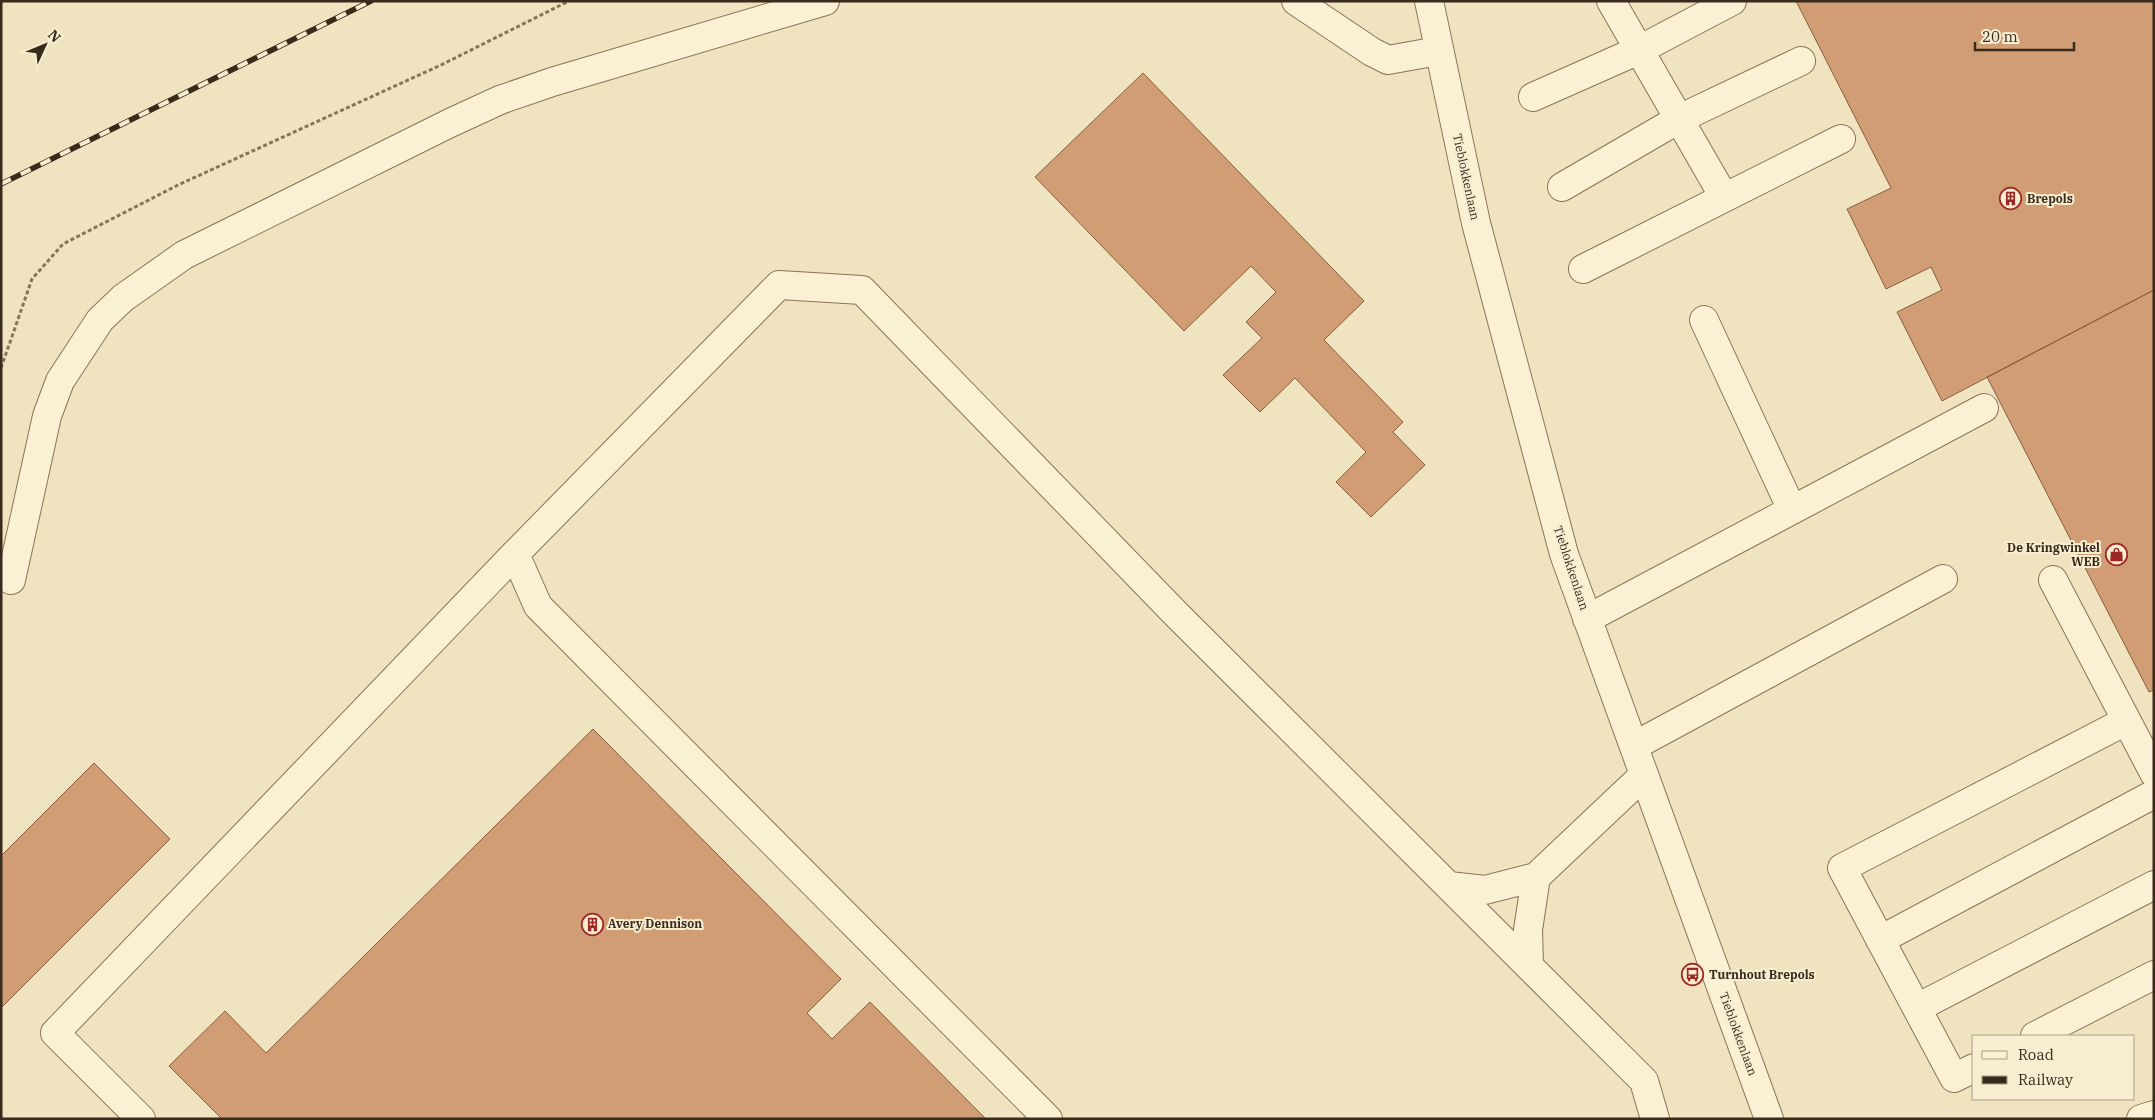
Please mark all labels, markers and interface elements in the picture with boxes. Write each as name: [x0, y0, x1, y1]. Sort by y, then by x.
north arrow: [20, 20, 70, 70]
scale bar: [1975, 20, 2074, 52]
text: N: [44, 26, 65, 46]
text: 20 m: [1982, 27, 2018, 46]
street label: Tieblokkenlaan: [1450, 132, 1483, 222]
building icon: Brepols: [1999, 187, 2023, 211]
place label: Brepols: [2027, 191, 2073, 206]
street label: Tieblokkenlaan: [1551, 524, 1592, 612]
place label: De Kringwinkel WEB: [2007, 540, 2100, 569]
shop icon: De Kringwinkel WEB: [2104, 543, 2128, 567]
building icon: Avery Dennison: [580, 912, 604, 936]
place label: Avery Dennison: [608, 916, 702, 931]
bus stop icon: Turnhout Brepols: [1681, 963, 1705, 987]
place label: Turnhout Brepols: [1709, 967, 1815, 982]
street label: Tieblokkenlaan: [1716, 990, 1761, 1078]
legend: [1972, 1035, 2135, 1100]
text: Road: [2018, 1045, 2054, 1064]
text: Railway: [2018, 1070, 2073, 1089]

